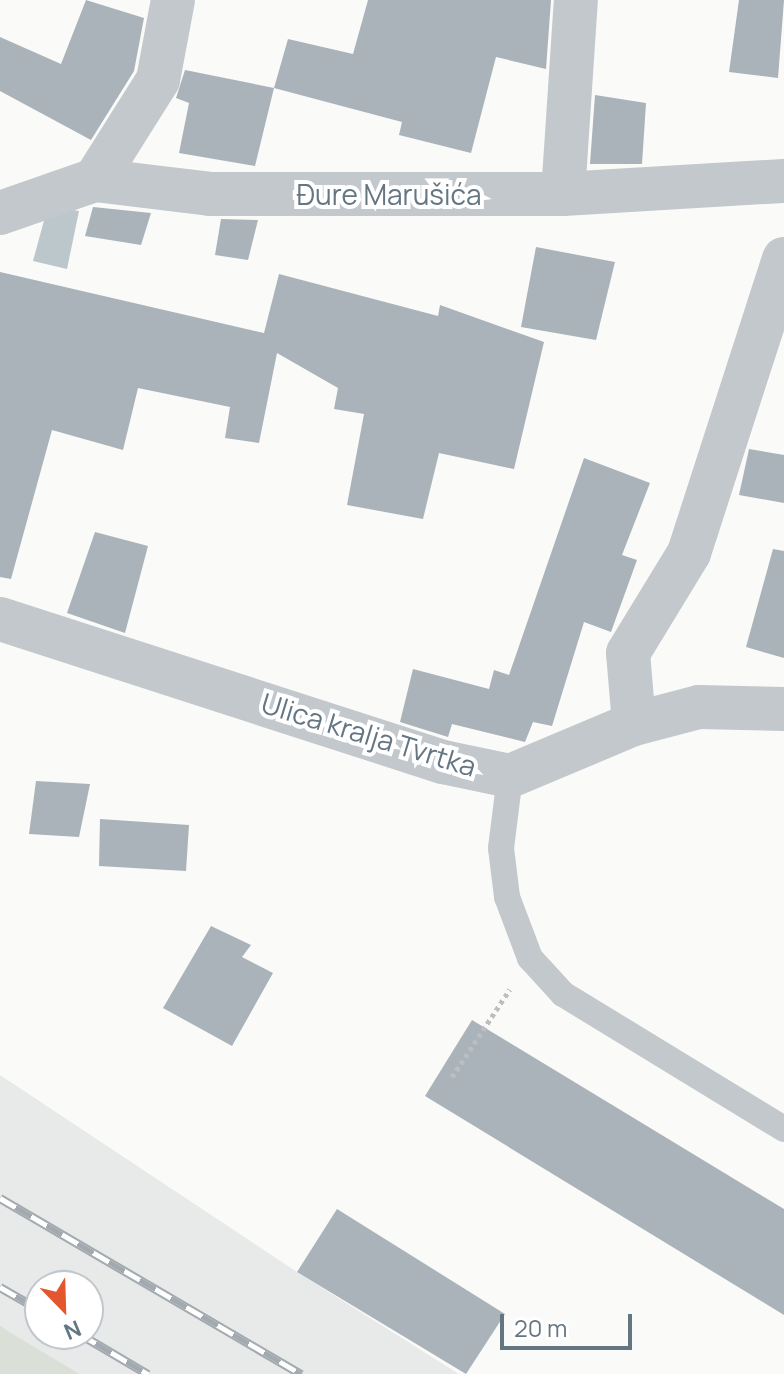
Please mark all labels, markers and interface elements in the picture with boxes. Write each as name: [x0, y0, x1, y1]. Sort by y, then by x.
street label: Đure Marušića: [296, 177, 482, 211]
street label: Ulica kralja Tvrtka: [257, 685, 481, 783]
north arrow: [24, 1270, 104, 1350]
scale bar: [504, 1298, 636, 1348]
text: 20 m: [514, 1311, 567, 1344]
text: N: [59, 1313, 86, 1347]

